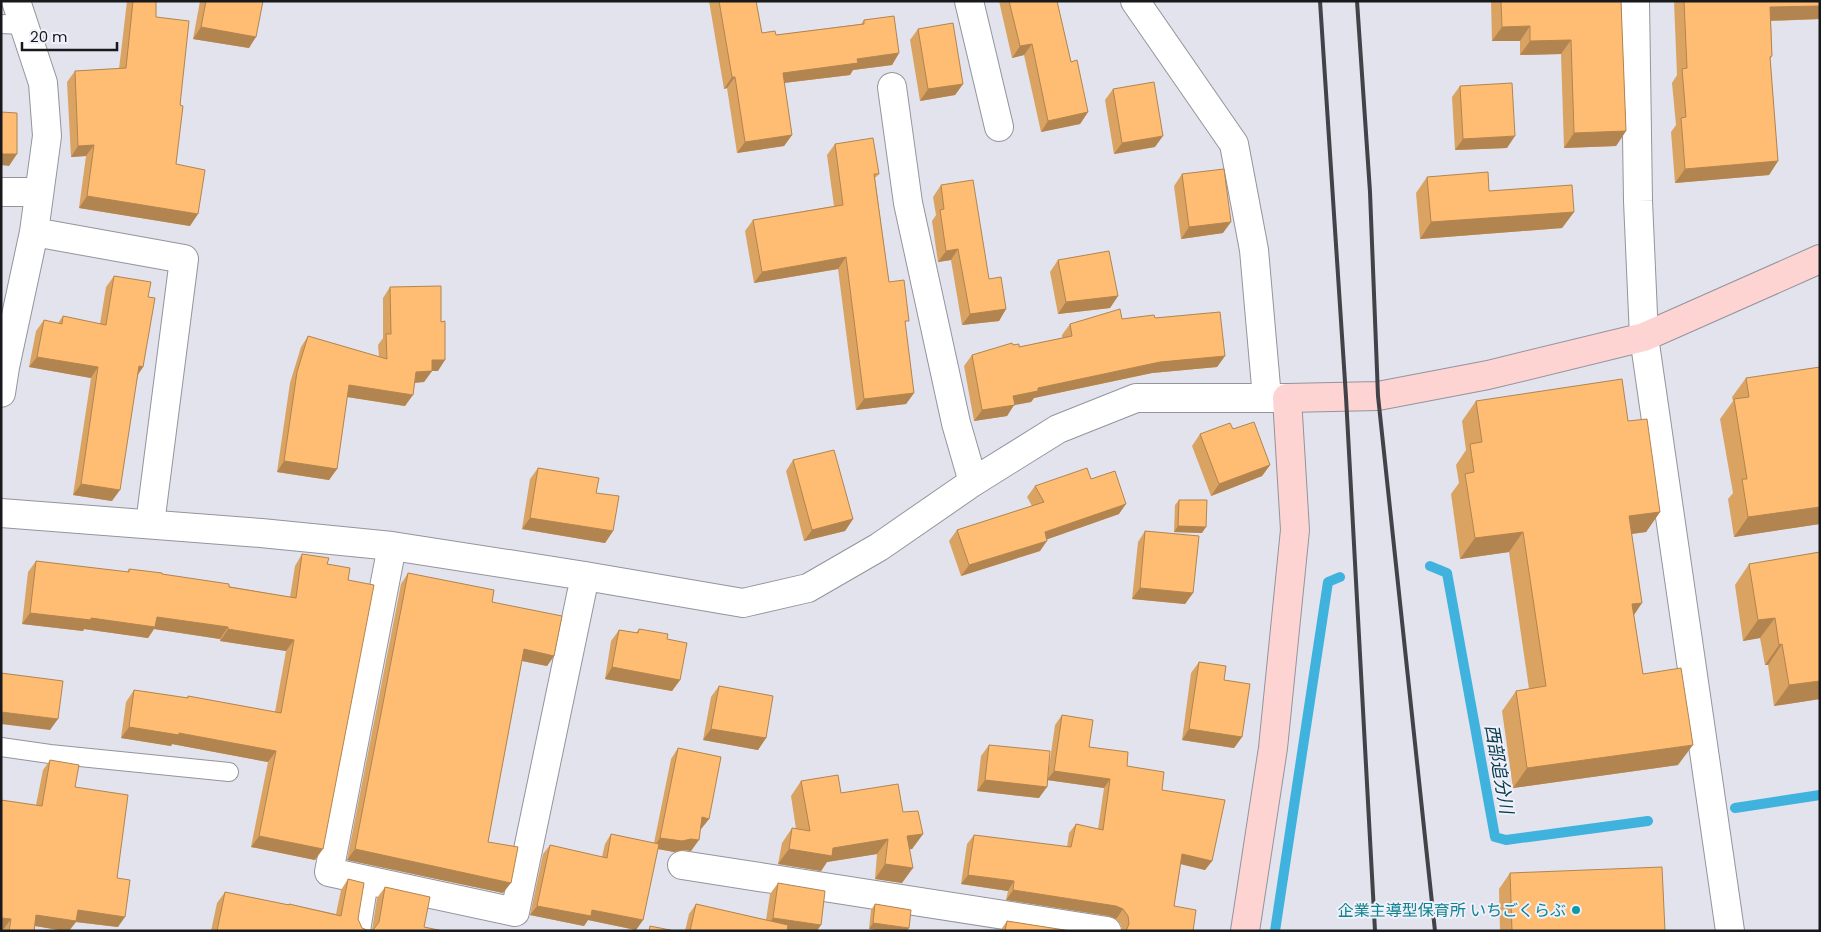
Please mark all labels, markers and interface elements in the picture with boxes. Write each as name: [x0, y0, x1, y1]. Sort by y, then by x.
scale bar: [22, 20, 118, 52]
text: 20 m: [30, 26, 68, 47]
water label: 西部追分川: [1479, 722, 1520, 817]
place label: 企業主導型保育所 いちごくらぶ: [1338, 899, 1566, 922]
marker: 企業主導型保育所 いちごくらぶ: [1570, 904, 1582, 916]

